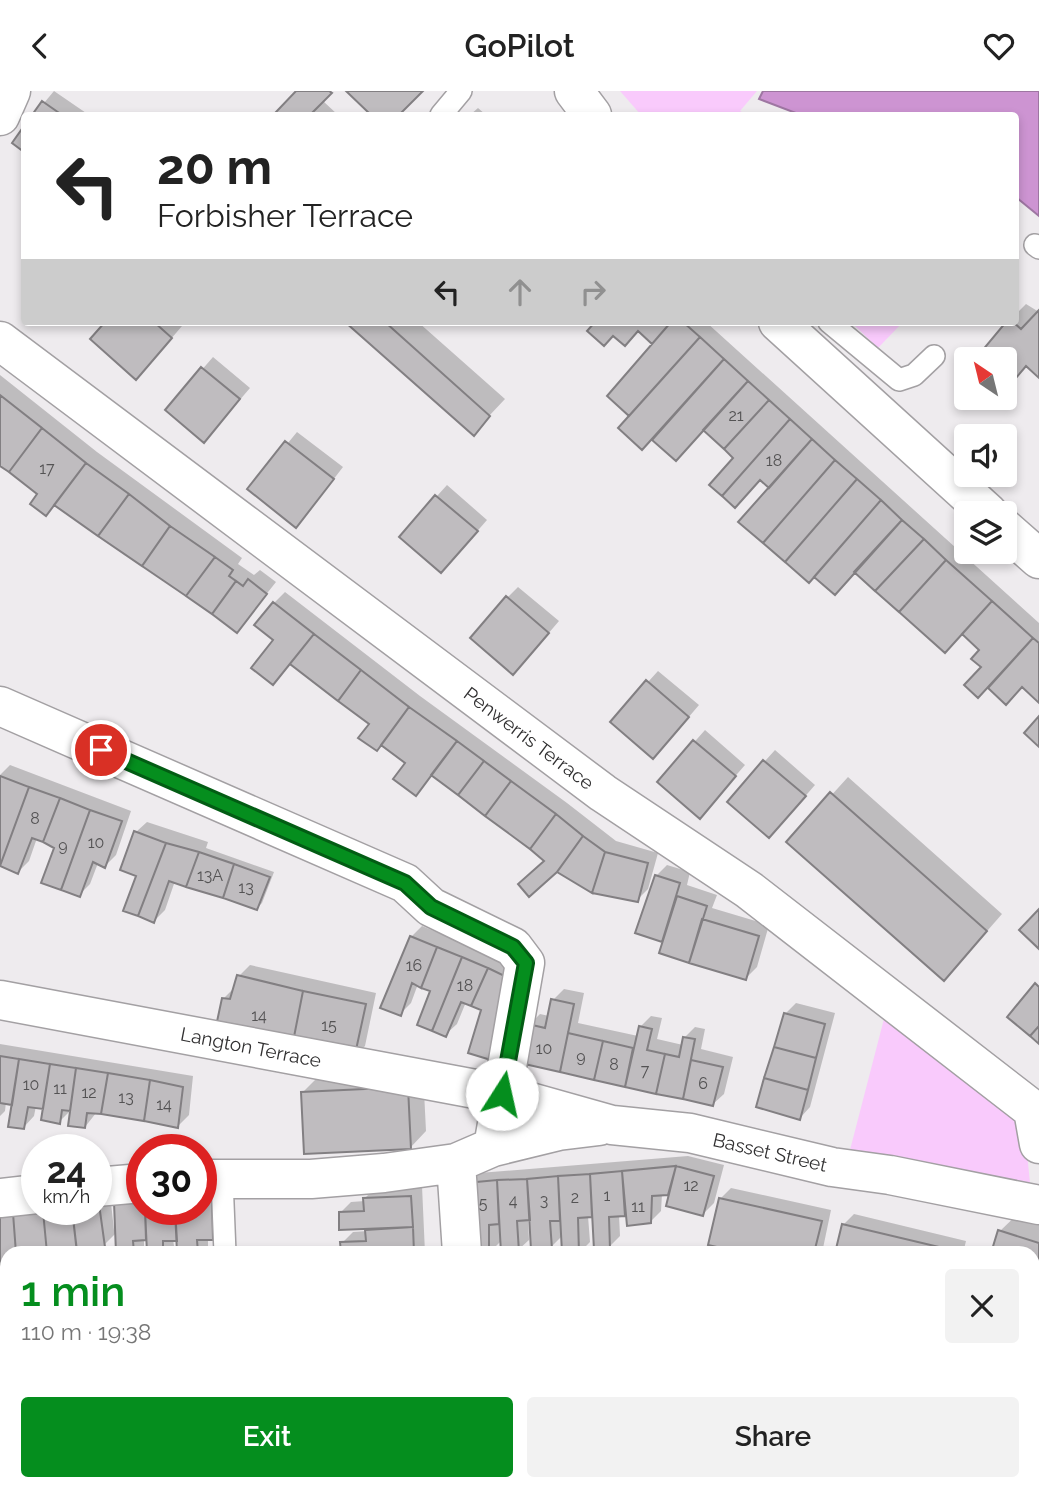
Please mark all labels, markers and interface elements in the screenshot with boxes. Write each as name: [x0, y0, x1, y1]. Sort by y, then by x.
icon: back: [21, 27, 59, 65]
text: GoPilot: [464, 27, 575, 64]
icon: heart: [980, 27, 1018, 65]
text: 20 m: [157, 138, 272, 195]
icon: left: [42, 140, 133, 231]
text: Forbisher Terrace: [157, 197, 413, 234]
icon: left: [428, 273, 466, 311]
icon: ahead: [501, 273, 539, 311]
icon: right: [574, 273, 612, 311]
north arrow: [954, 347, 1017, 409]
map controls: [954, 347, 1017, 564]
house number: 21: [728, 406, 744, 425]
button: sound: [954, 424, 1017, 487]
house number: 18: [766, 451, 782, 470]
house number: 17: [39, 459, 55, 478]
button: layers: [954, 501, 1017, 564]
street label: Penwerris Terrace: [460, 682, 598, 794]
pin: [71, 720, 131, 780]
icon: arrive: [82, 731, 120, 769]
house number: 8: [30, 809, 40, 828]
house number: 10: [88, 833, 104, 852]
house number: 9: [58, 836, 68, 855]
house number: 13A: [197, 866, 223, 885]
house number: 13: [238, 878, 254, 897]
house number: 16: [406, 956, 422, 975]
house number: 18: [457, 976, 473, 995]
house number: 14: [251, 1006, 267, 1025]
house number: 15: [321, 1016, 337, 1035]
street label: Langton Terrace: [179, 1023, 323, 1071]
house number: 10: [536, 1039, 552, 1058]
house number: 9: [576, 1047, 586, 1066]
house number: 8: [609, 1055, 619, 1074]
position arrow: [465, 1057, 539, 1131]
house number: 7: [641, 1061, 650, 1080]
house number: 6: [698, 1074, 708, 1093]
house number: 10: [23, 1075, 39, 1094]
house number: 11: [53, 1079, 67, 1098]
house number: 12: [81, 1083, 97, 1102]
house number: 13: [118, 1088, 134, 1107]
house number: 14: [156, 1095, 172, 1114]
street label: Basset Street: [711, 1128, 830, 1176]
speed limit sign: 30: [126, 1134, 217, 1225]
text: 24: [47, 1150, 86, 1191]
house number: 12: [683, 1176, 699, 1195]
text: km/h: [43, 1186, 90, 1207]
house number: 1: [604, 1186, 611, 1205]
house number: 2: [571, 1188, 579, 1207]
house number: 4: [509, 1191, 518, 1210]
house number: 3: [540, 1191, 548, 1210]
house number: 5: [479, 1194, 488, 1213]
house number: 11: [631, 1197, 645, 1216]
text: 1 min: [21, 1267, 125, 1316]
button: close: [945, 1269, 1019, 1343]
text: 110 m · 19:38: [21, 1318, 151, 1345]
button: Exit: [21, 1397, 513, 1477]
button: Share: [527, 1397, 1019, 1477]

